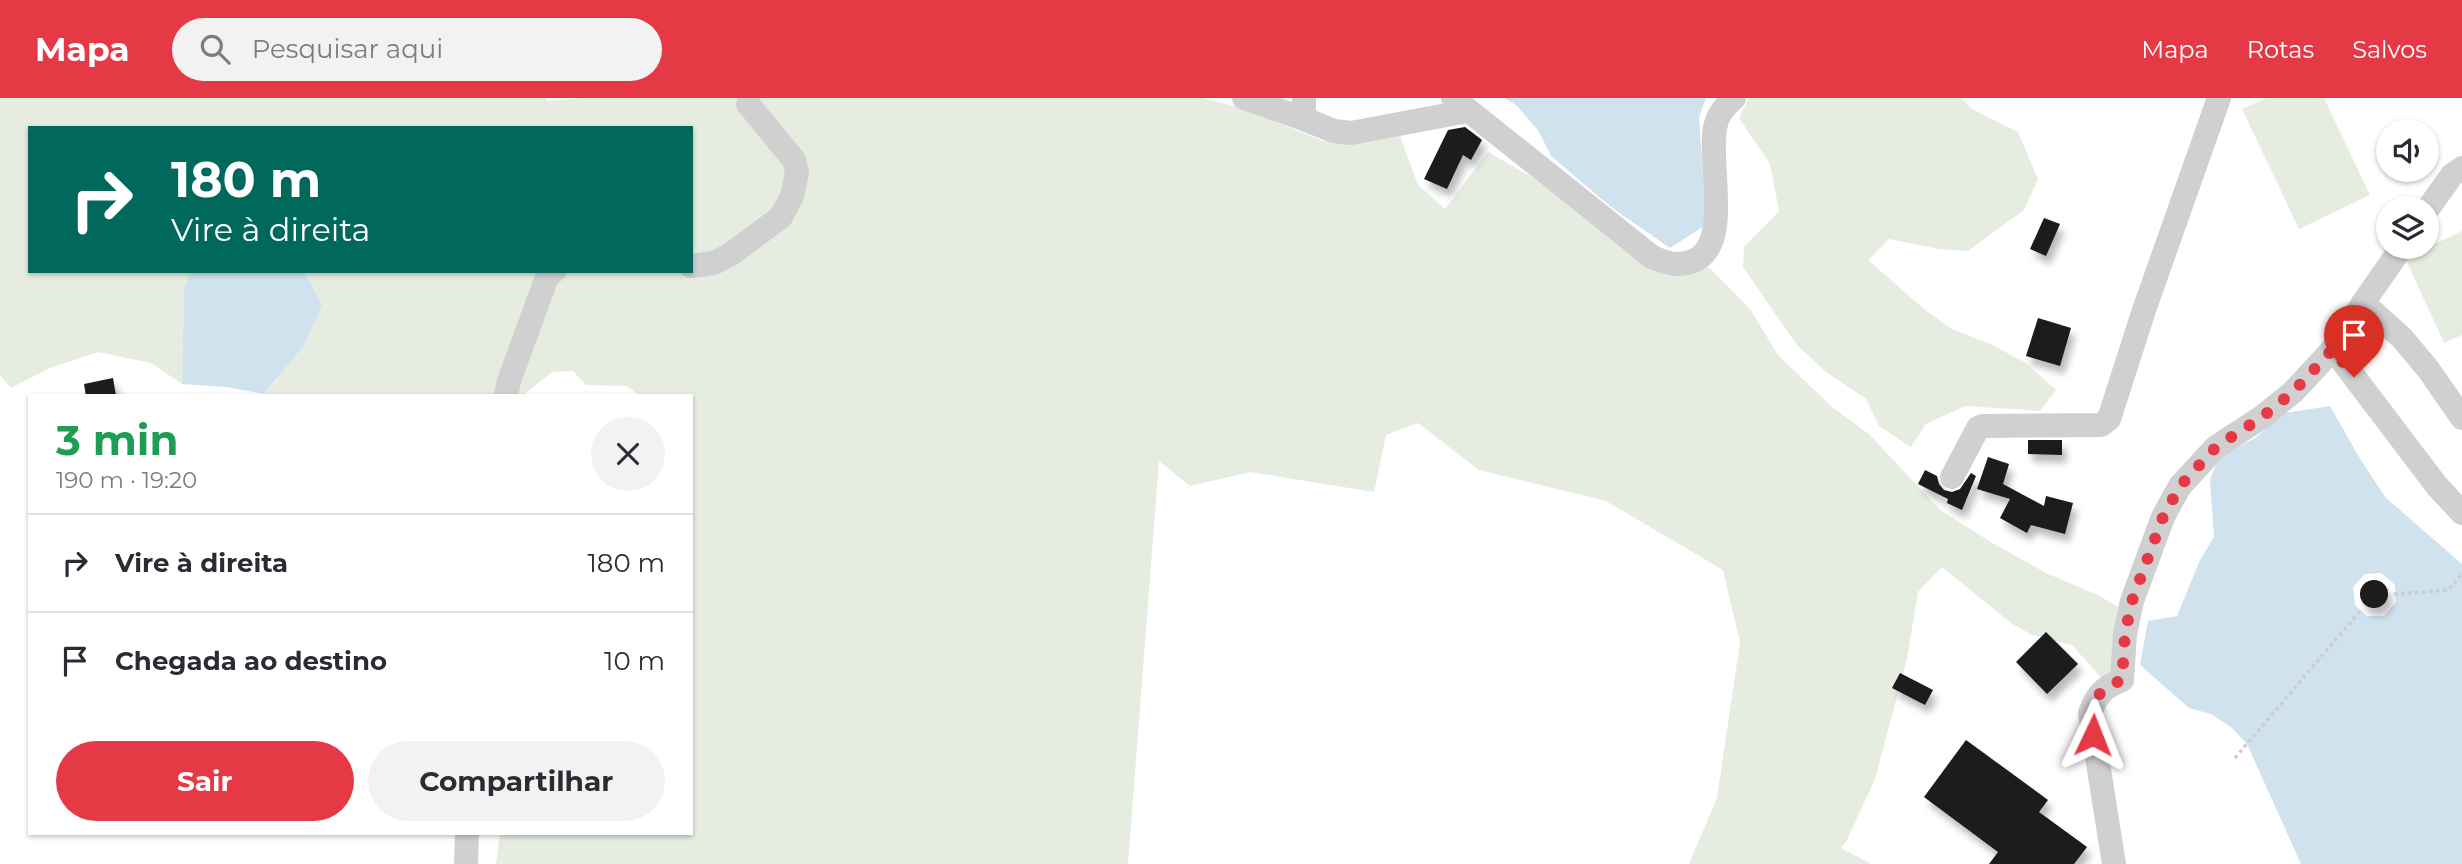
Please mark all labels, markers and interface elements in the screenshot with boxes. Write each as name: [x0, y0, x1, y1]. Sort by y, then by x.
search box: [172, 18, 662, 81]
text: Mapa: [35, 29, 130, 69]
icon: search: [196, 30, 234, 68]
text: Pesquisar aqui: [252, 33, 443, 65]
text: Mapa: [2141, 35, 2209, 64]
text: Rotas: [2247, 35, 2314, 64]
text: Salvos: [2352, 35, 2427, 64]
map controls: [2376, 119, 2439, 259]
button: sound: [2376, 119, 2439, 182]
text: 180 m: [171, 150, 321, 209]
icon: right: [56, 154, 147, 245]
button: layers: [2376, 196, 2439, 259]
text: Vire à direita: [171, 210, 370, 249]
pin: [2324, 305, 2384, 377]
icon: arrive: [2335, 316, 2373, 354]
text: 3 min: [56, 414, 178, 466]
button: close: [591, 417, 665, 491]
text: 190 m · 19:20: [56, 466, 197, 494]
icon: right: [56, 544, 94, 582]
text: Vire à direita: [115, 547, 288, 579]
text: 180 m: [587, 547, 665, 579]
icon: arrive: [56, 642, 94, 680]
text: Chegada ao destino: [115, 645, 387, 677]
text: 10 m: [604, 645, 665, 677]
position arrow: [2056, 698, 2130, 772]
button: Sair: [56, 741, 354, 821]
button: Compartilhar: [368, 741, 665, 821]

